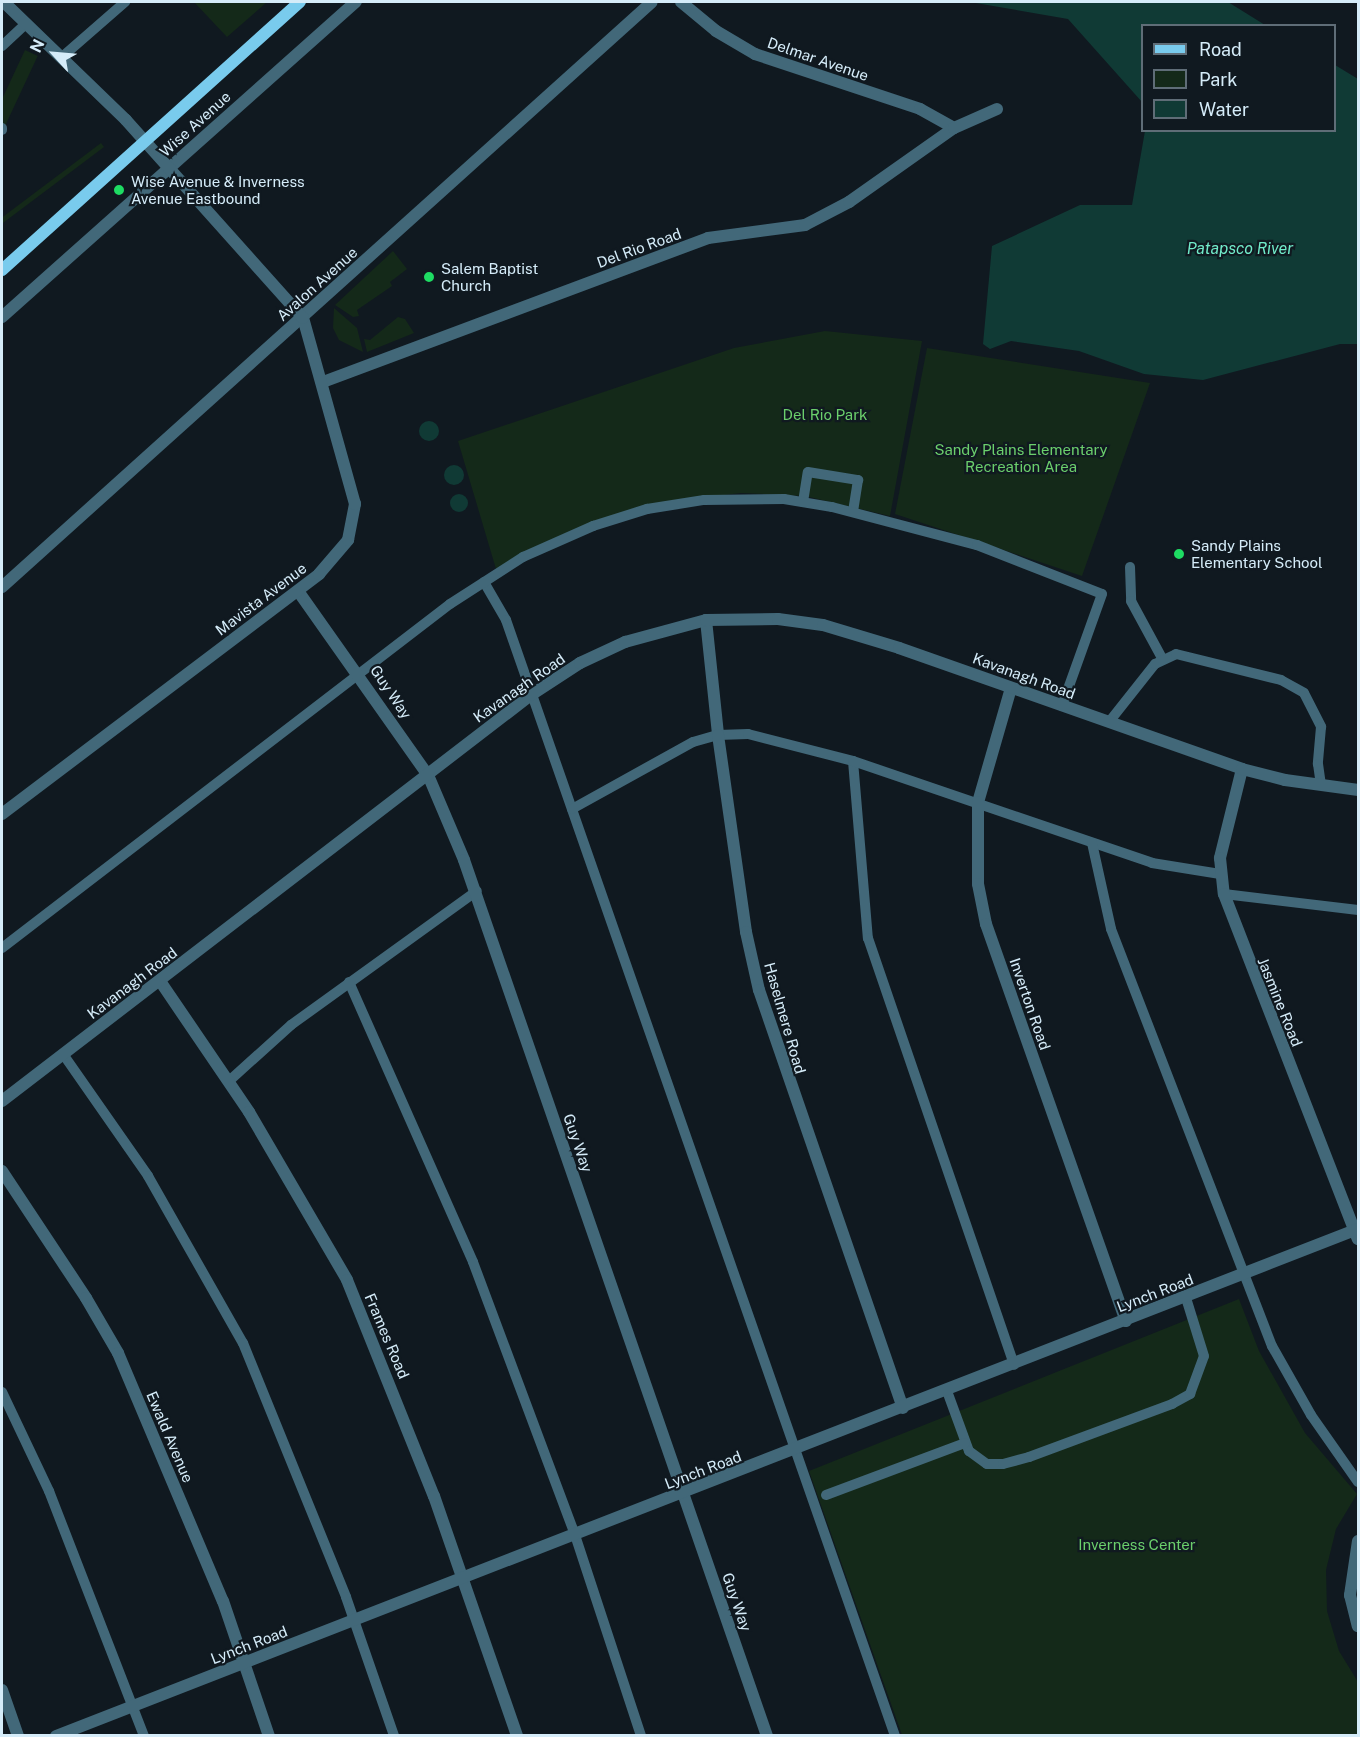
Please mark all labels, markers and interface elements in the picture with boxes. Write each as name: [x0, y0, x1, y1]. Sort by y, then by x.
north arrow: [24, 24, 84, 84]
legend: [1141, 24, 1336, 132]
street label: Delmar Avenue: [765, 33, 871, 85]
text: N: [26, 36, 49, 56]
text: Road: [1199, 39, 1242, 60]
text: Park: [1199, 69, 1237, 90]
street label: Wise Avenue: [156, 87, 234, 161]
text: Water: [1199, 99, 1249, 120]
place label: Wise Avenue & Inverness Avenue Eastbound: [131, 172, 305, 207]
marker: Wise Avenue & Inverness Avenue Eastbound: [112, 183, 126, 197]
street label: Del Rio Road: [594, 224, 684, 272]
water label: Patapsco River: [1187, 239, 1293, 259]
street label: Avalon Avenue: [273, 243, 361, 325]
place label: Salem Baptist Church: [441, 259, 538, 294]
marker: Salem Baptist Church: [422, 270, 436, 284]
park label: Del Rio Park: [783, 406, 867, 424]
park label: Sandy Plains Elementary Recreation Area: [934, 440, 1108, 475]
place label: Sandy Plains Elementary School: [1191, 536, 1323, 571]
marker: Sandy Plains Elementary School: [1172, 547, 1186, 561]
street label: Mavista Avenue: [212, 559, 310, 639]
street label: Kavanagh Road: [970, 649, 1078, 703]
street label: Kavanagh Road: [470, 650, 568, 726]
street label: Guy Way: [366, 662, 416, 722]
street label: Kavanagh Road: [83, 943, 181, 1023]
street label: Jasmine Road: [1254, 955, 1306, 1049]
street label: Inverton Road: [1006, 956, 1054, 1052]
street label: Haselmere Road: [760, 960, 810, 1076]
street label: Guy Way: [560, 1111, 596, 1175]
street label: Lynch Road: [1114, 1270, 1196, 1316]
street label: Frames Road: [361, 1291, 413, 1381]
street label: Ewald Avenue: [143, 1389, 197, 1485]
street label: Lynch Road: [662, 1447, 744, 1493]
park label: Inverness Center: [1078, 1536, 1196, 1554]
street label: Guy Way: [719, 1570, 755, 1634]
street label: Lynch Road: [208, 1622, 290, 1668]

